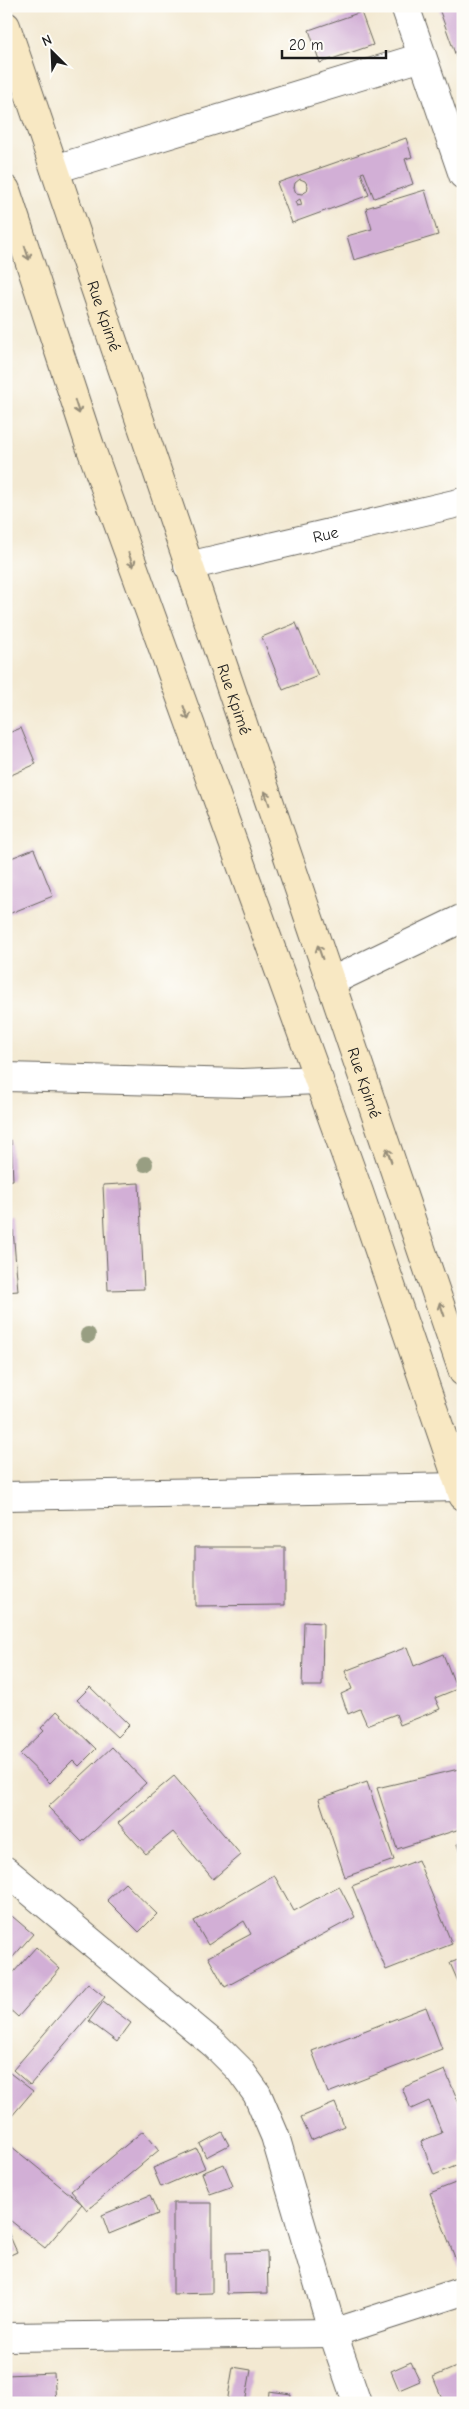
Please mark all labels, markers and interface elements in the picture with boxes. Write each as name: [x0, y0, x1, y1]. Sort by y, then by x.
north arrow: [28, 28, 78, 78]
scale bar: [282, 28, 385, 60]
text: N: [39, 31, 55, 50]
text: 20 m: [289, 36, 323, 54]
one-way arrow: [23, 244, 32, 260]
street label: Rue Kpimé: [83, 278, 124, 354]
one-way arrow: [73, 399, 83, 415]
street label: Rue: [311, 523, 340, 547]
one-way arrow: [127, 552, 136, 568]
street label: Rue Kpimé: [213, 662, 254, 737]
one-way arrow: [182, 705, 191, 721]
one-way arrow: [262, 791, 272, 807]
one-way arrow: [315, 945, 324, 960]
street label: Rue Kpimé: [344, 1045, 384, 1121]
one-way arrow: [384, 1148, 394, 1164]
one-way arrow: [436, 1302, 446, 1318]

